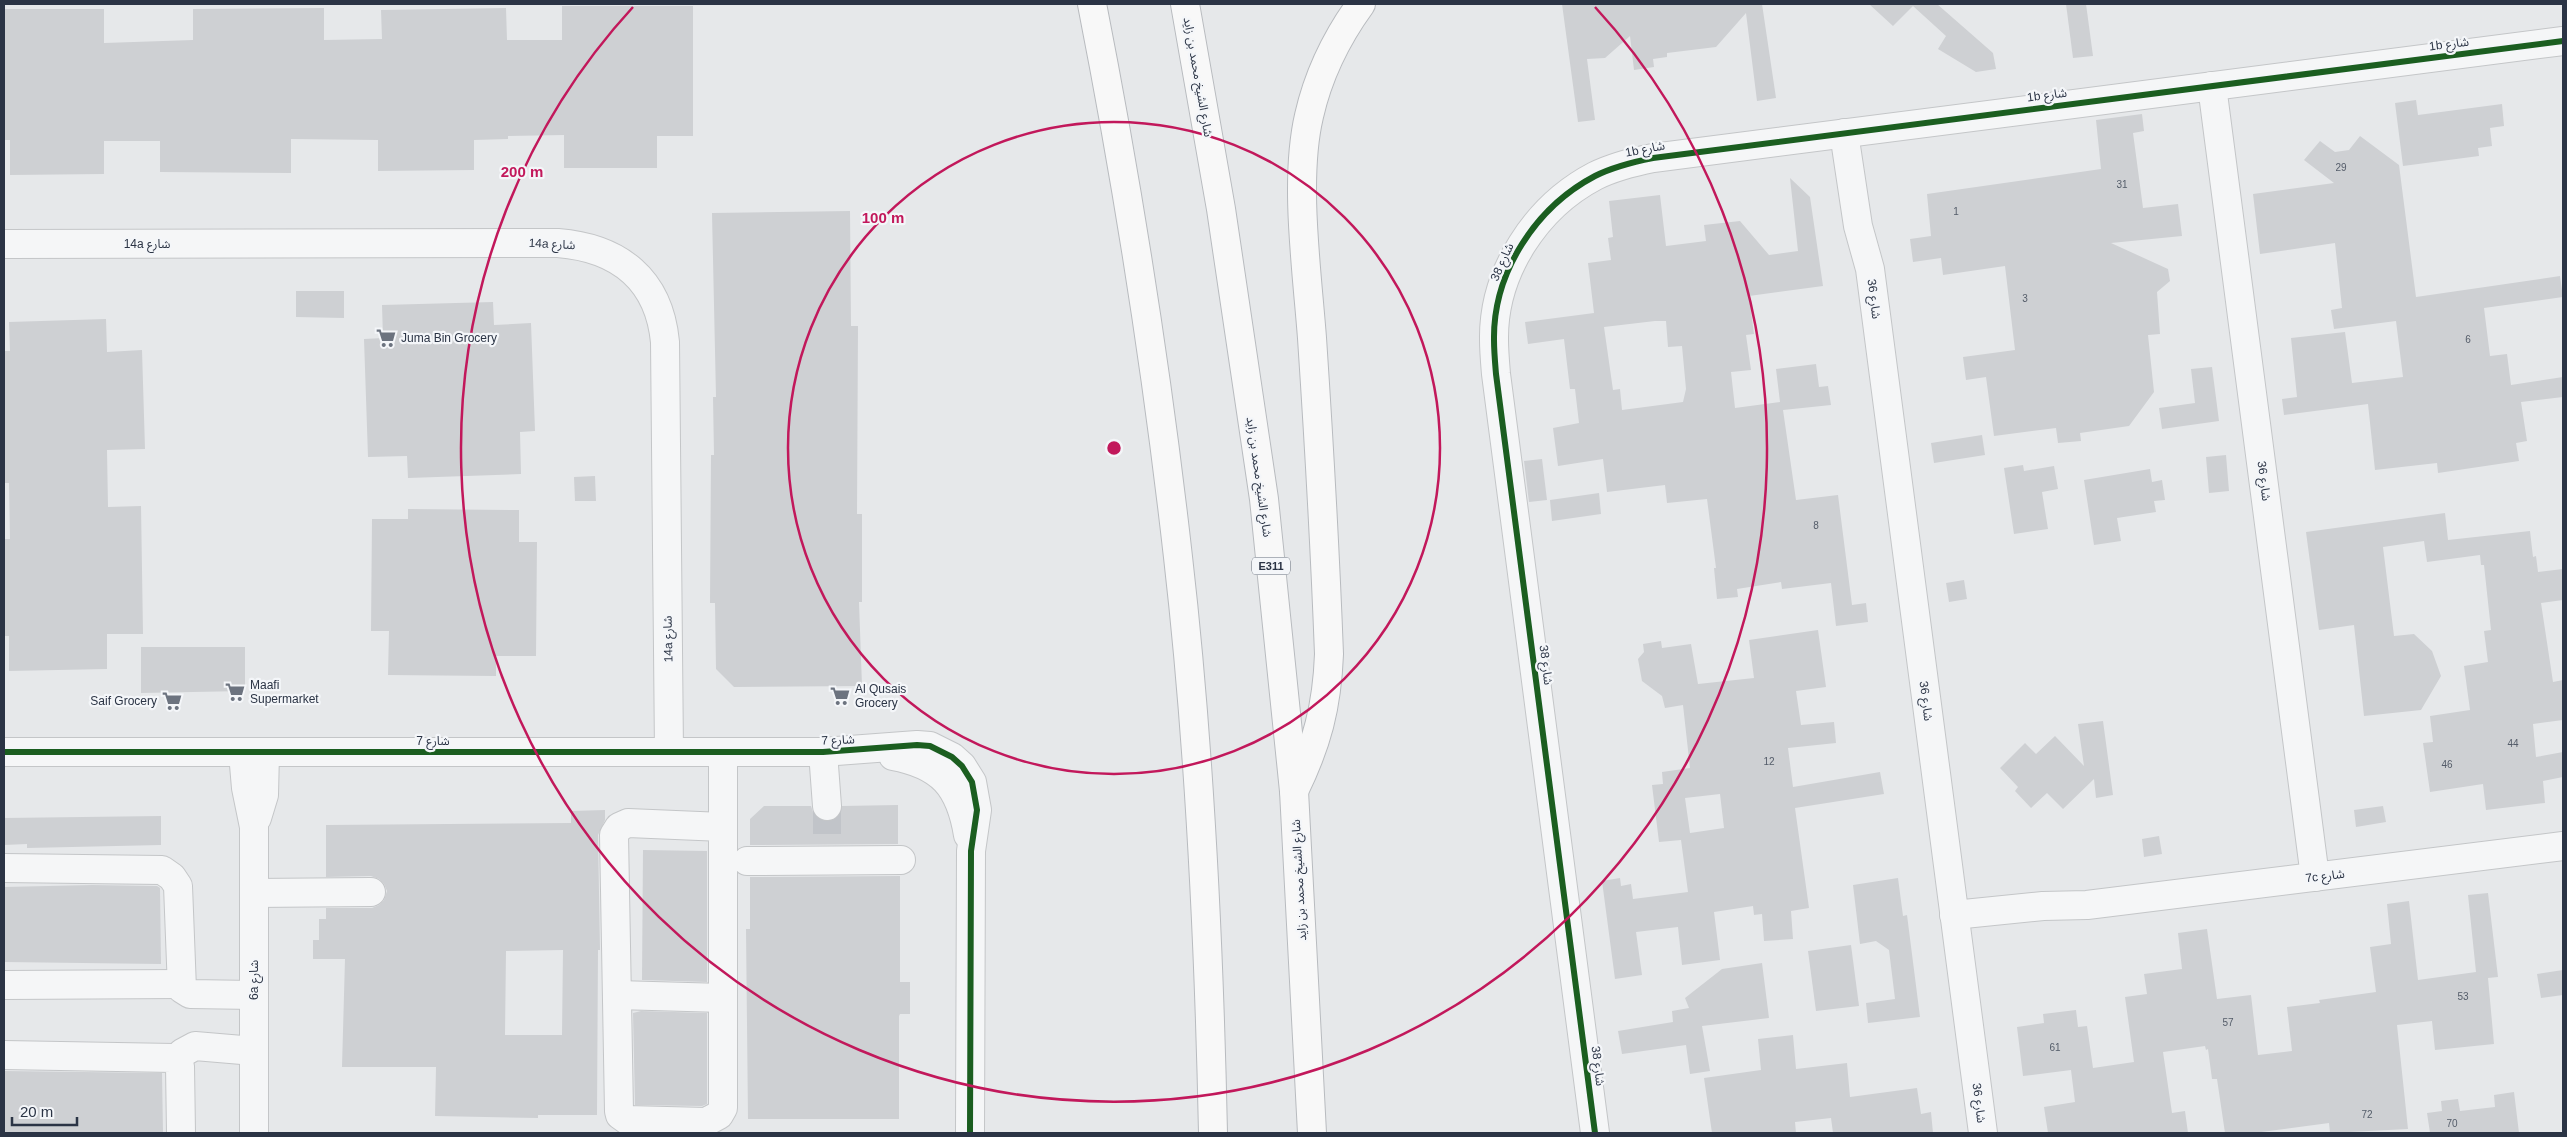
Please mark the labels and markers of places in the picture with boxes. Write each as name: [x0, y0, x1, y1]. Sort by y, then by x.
supermarket icon: Juma Bin Grocery: [375, 327, 397, 349]
place label: Juma Bin Grocery: [401, 331, 497, 345]
centre of rings: [1105, 439, 1123, 457]
place label: Maafi Supermarket: [250, 678, 319, 706]
supermarket icon: Maafi Supermarket: [224, 681, 246, 703]
place label: Al Qusais Grocery: [855, 682, 906, 710]
supermarket icon: Al Qusais Grocery: [829, 685, 851, 707]
supermarket icon: Saif Grocery: [161, 690, 183, 712]
place label: Saif Grocery: [90, 694, 157, 708]

